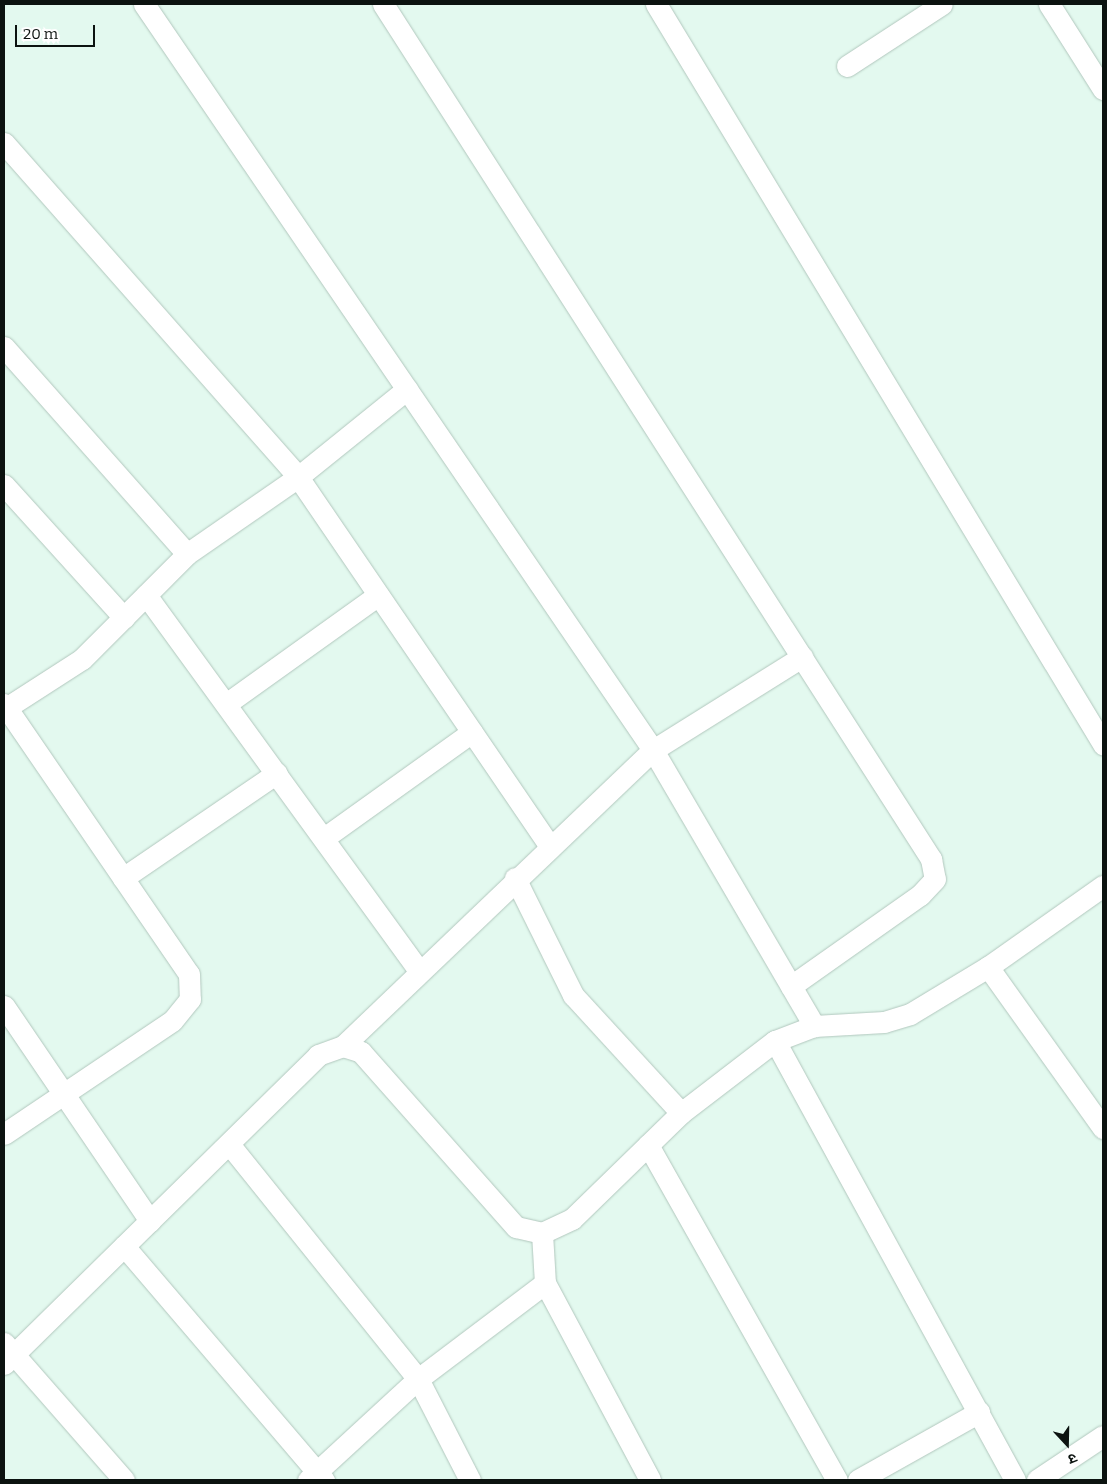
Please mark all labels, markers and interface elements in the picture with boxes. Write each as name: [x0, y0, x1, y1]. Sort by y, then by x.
scale bar: [18, 15, 98, 47]
text: 20 m: [23, 25, 58, 43]
north arrow: [1042, 1419, 1092, 1469]
text: उ: [1066, 1449, 1079, 1468]

